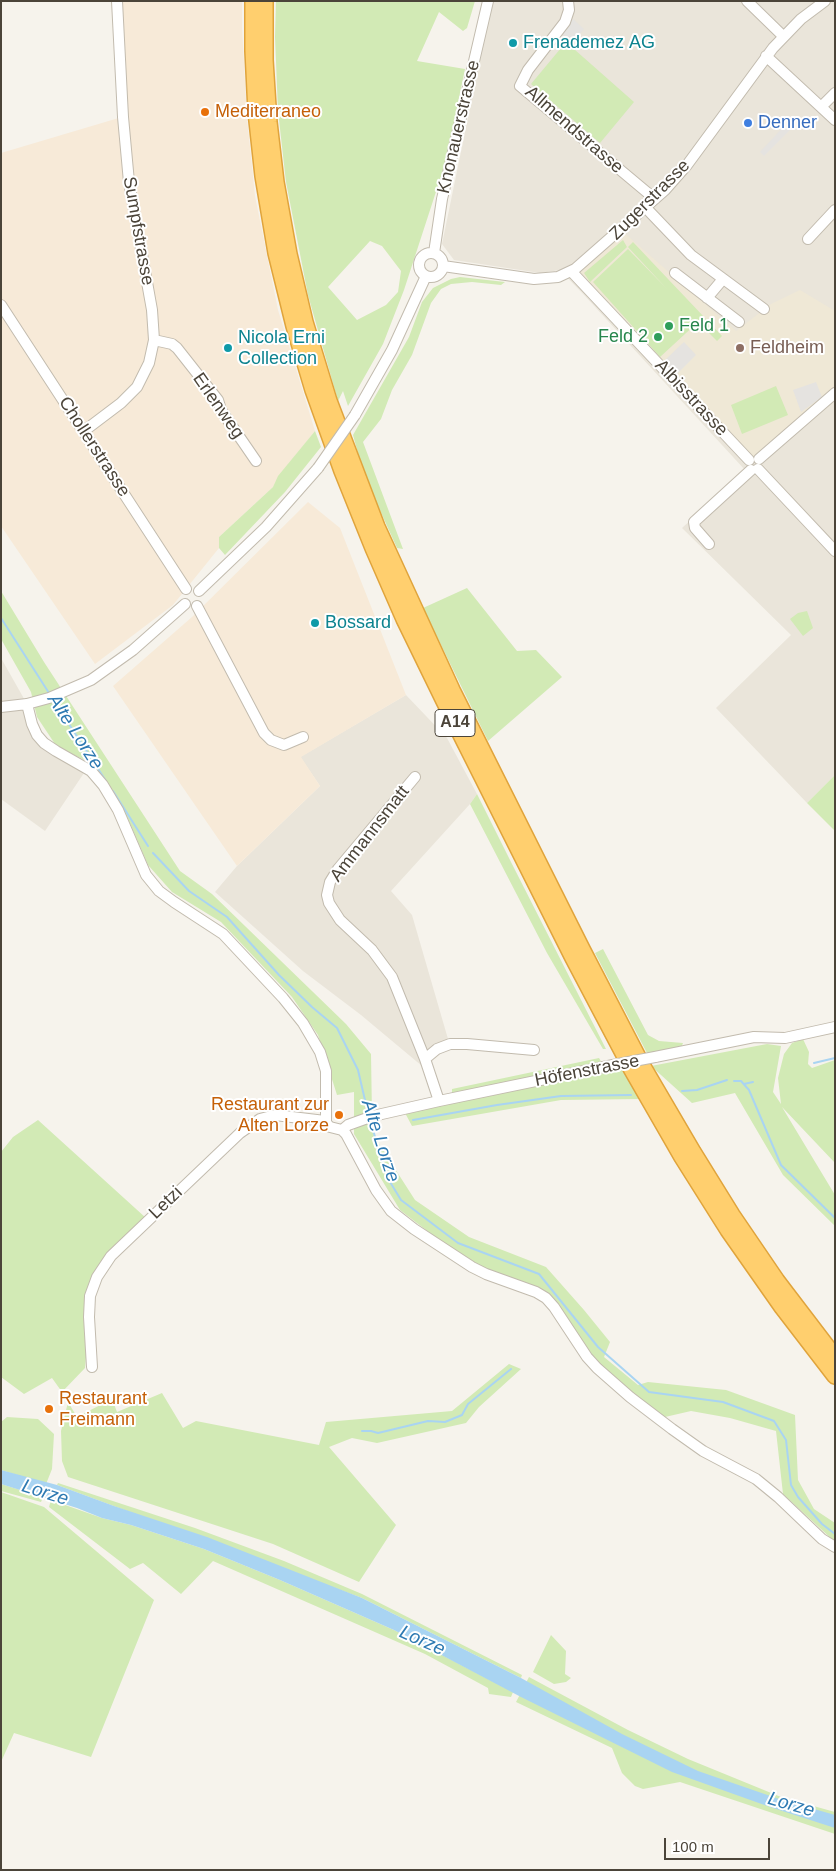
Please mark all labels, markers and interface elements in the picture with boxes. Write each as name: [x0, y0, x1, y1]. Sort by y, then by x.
place label: Frenademez AG: [523, 32, 655, 54]
marker: Frenademez AG: [507, 37, 519, 49]
street label: Knonauerstrasse: [433, 58, 485, 196]
street label: Allmendstrasse: [520, 81, 628, 179]
place label: Mediterraneo: [215, 101, 321, 123]
marker: Mediterraneo: [199, 106, 211, 118]
place label: Denner: [758, 112, 817, 134]
marker: Denner: [742, 117, 754, 129]
street label: Zugerstrasse: [605, 155, 695, 245]
street label: Sumpfstrasse: [118, 175, 158, 287]
place label: Feld 1: [679, 315, 729, 337]
marker: Feld 1: [663, 320, 675, 332]
place label: Feld 2: [598, 326, 648, 348]
place label: Nicola Erni Collection: [238, 327, 325, 369]
marker: Feld 2: [652, 331, 664, 343]
place label: Feldheim: [750, 337, 824, 359]
marker: Nicola Erni Collection: [222, 342, 234, 354]
marker: Feldheim: [734, 342, 746, 354]
street label: Albisstrasse: [650, 355, 732, 441]
street label: Erlenweg: [188, 369, 248, 443]
street label: Chollerstrasse: [54, 393, 134, 501]
place label: Bossard: [325, 612, 391, 634]
marker: Bossard: [309, 617, 321, 629]
water label: Alte Lorze: [42, 690, 108, 774]
road number: A14: [435, 710, 475, 736]
street label: Ammannsmatt: [326, 782, 414, 886]
street label: Höfenstrasse: [533, 1050, 641, 1092]
place label: Restaurant zur Alten Lorze: [211, 1094, 329, 1136]
water label: Alte Lorze: [356, 1097, 404, 1185]
marker: Restaurant zur Alten Lorze: [333, 1109, 345, 1121]
street label: Letzi: [145, 1182, 187, 1224]
place label: Restaurant Freimann: [59, 1388, 147, 1430]
marker: Restaurant Freimann: [43, 1403, 55, 1415]
water label: Lorze: [19, 1475, 71, 1511]
water label: Lorze: [396, 1621, 448, 1661]
water label: Lorze: [765, 1787, 817, 1823]
scale bar: [666, 1828, 772, 1860]
text: 100 m: [672, 1838, 714, 1855]

